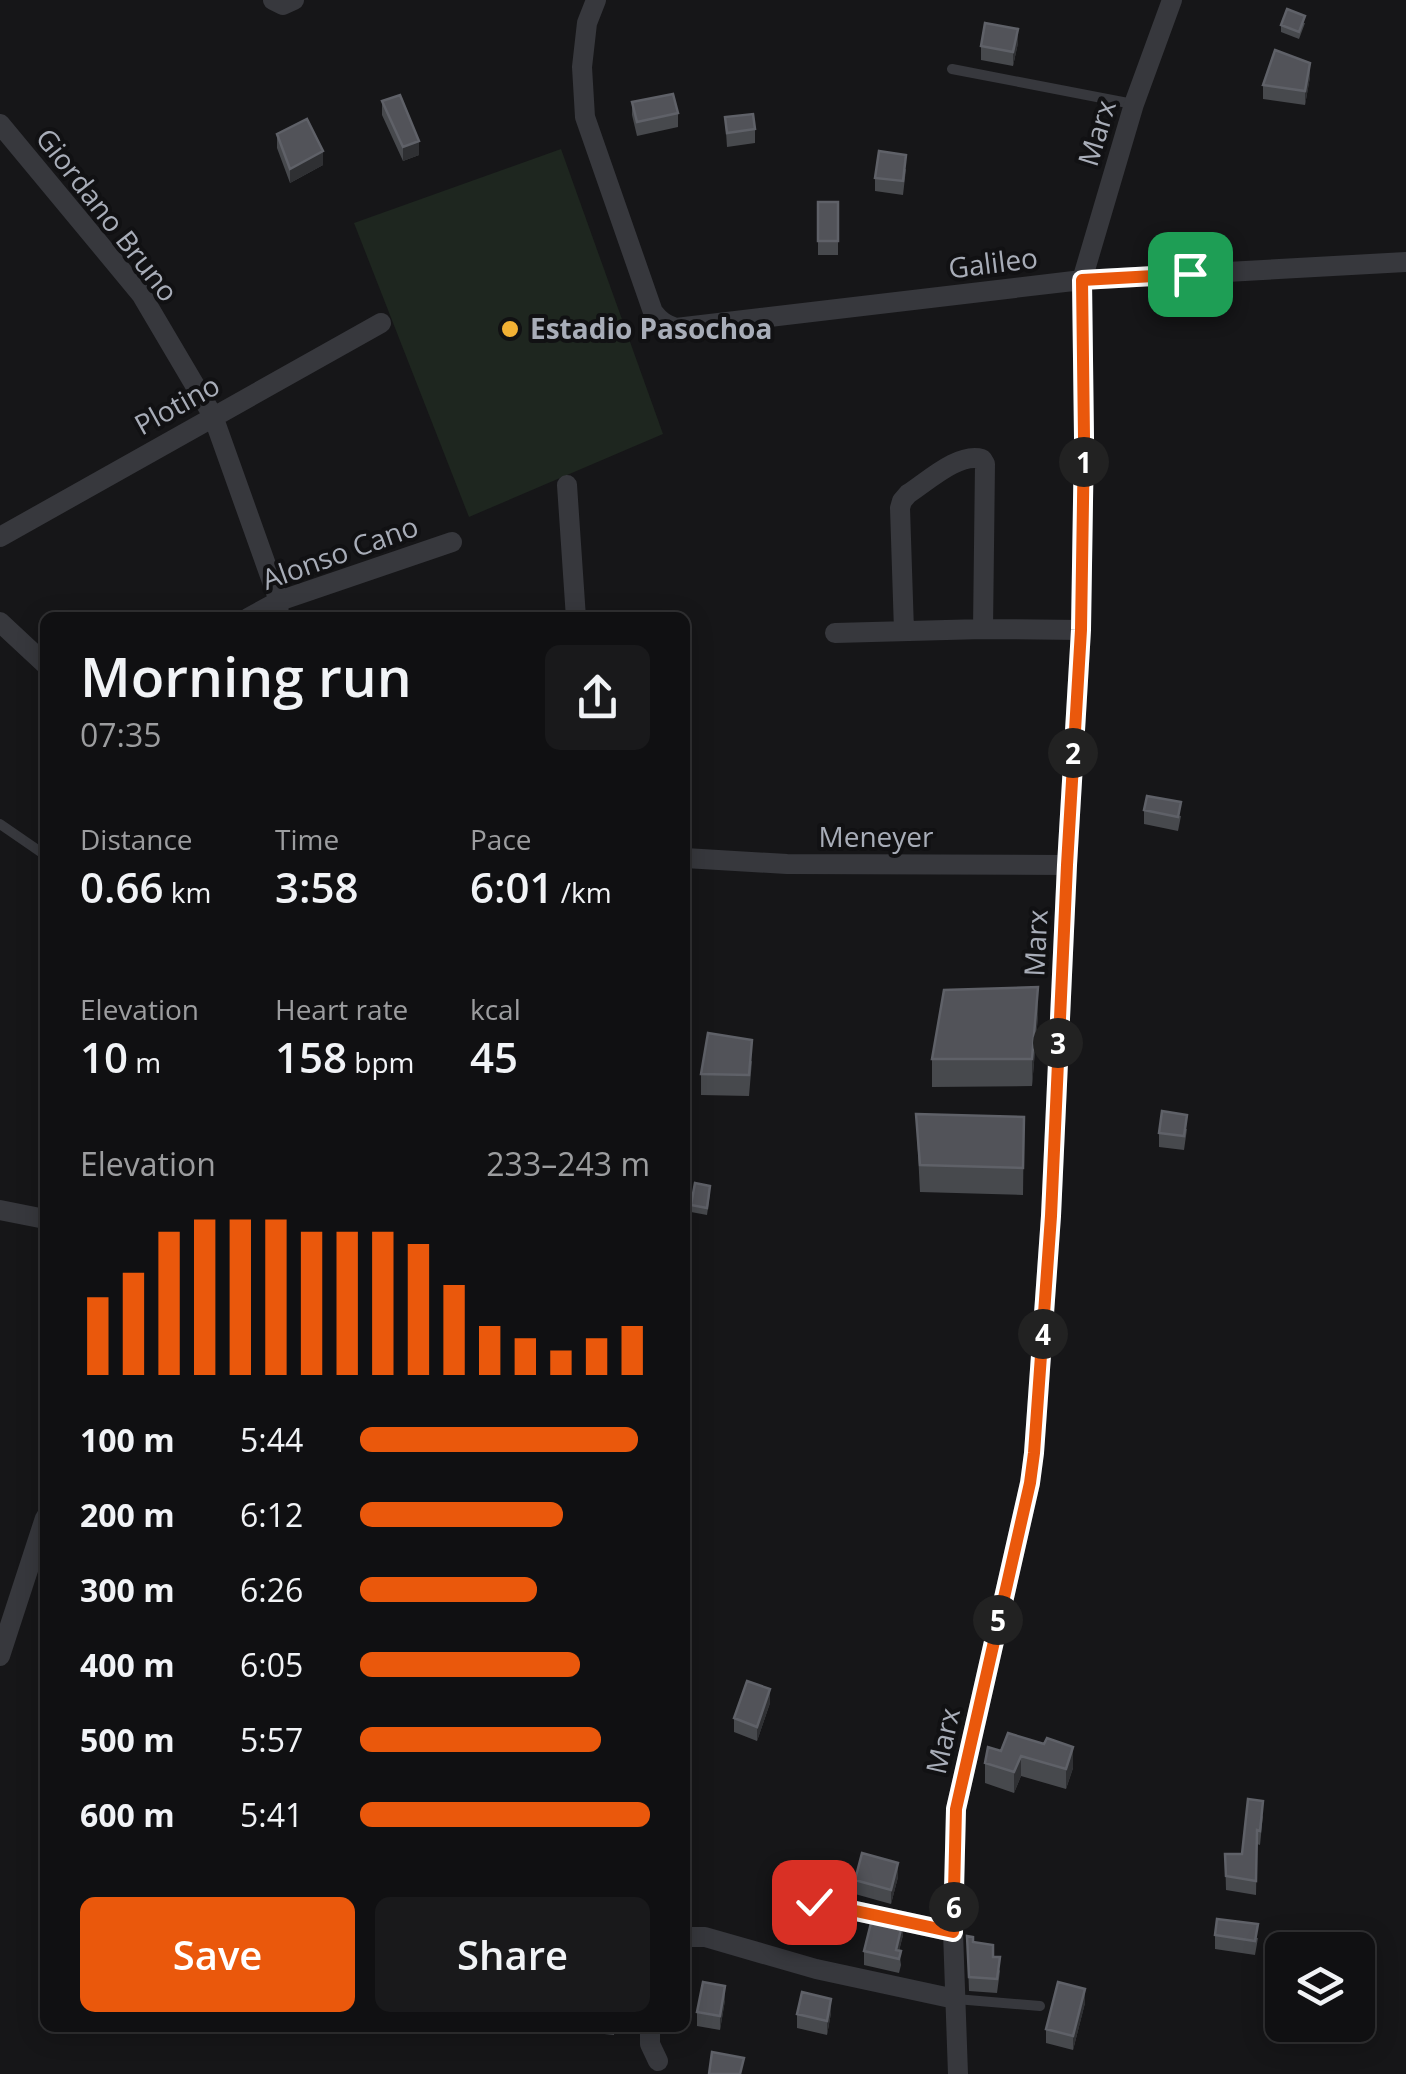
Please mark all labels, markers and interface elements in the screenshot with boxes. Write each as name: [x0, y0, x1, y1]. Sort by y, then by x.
street label: Marx: [1068, 95, 1124, 170]
street label: Giordano Bruno: [28, 120, 188, 309]
pin: [1148, 232, 1233, 317]
street label: Galileo: [946, 238, 1040, 286]
icon: arrive: [1163, 247, 1218, 302]
place label: Estadio Pasochoa: [530, 309, 772, 347]
marker: Estadio Pasochoa: [499, 318, 521, 340]
street label: Plotino: [127, 365, 226, 443]
pin: 1: [1059, 437, 1109, 487]
text: 1: [1076, 443, 1092, 481]
street label: Alonso Cano: [256, 506, 423, 598]
text: Morning run: [80, 638, 412, 713]
button: share: [545, 645, 650, 750]
text: 07:35: [80, 713, 162, 756]
pin: 2: [1048, 728, 1098, 778]
text: 2: [1065, 734, 1081, 772]
street label: Meneyer: [819, 817, 934, 855]
text: Distance: [80, 820, 193, 858]
text: Time: [275, 820, 339, 858]
text: Pace: [470, 820, 532, 858]
text: 0.66: [80, 858, 164, 915]
text: 3:58: [275, 858, 359, 915]
text: 6:01: [470, 858, 554, 915]
text: km: [164, 873, 211, 911]
text: /km: [554, 873, 612, 911]
street label: Marx: [1014, 908, 1056, 977]
text: Elevation: [80, 990, 199, 1028]
text: Heart rate: [275, 990, 408, 1028]
text: kcal: [470, 990, 521, 1028]
pin: 3: [1033, 1018, 1083, 1068]
text: 3: [1050, 1024, 1066, 1062]
text: 10: [80, 1028, 128, 1085]
text: 158: [275, 1028, 347, 1085]
text: 45: [470, 1028, 518, 1085]
text: m: [128, 1043, 161, 1081]
text: bpm: [347, 1043, 415, 1081]
text: Elevation: [80, 1142, 216, 1185]
text: 233–243 m: [486, 1142, 650, 1185]
pin: 4: [1018, 1309, 1068, 1359]
text: 4: [1035, 1315, 1051, 1353]
text: 100 m: [80, 1418, 175, 1461]
text: 5:44: [240, 1418, 303, 1461]
text: 200 m: [80, 1493, 175, 1536]
text: 6:12: [240, 1493, 303, 1536]
text: 300 m: [80, 1568, 175, 1611]
text: 6:26: [240, 1568, 303, 1611]
pin: 5: [973, 1595, 1023, 1645]
text: 5: [990, 1601, 1006, 1639]
text: 400 m: [80, 1643, 175, 1686]
text: 6:05: [240, 1643, 303, 1686]
street label: Marx: [916, 1704, 968, 1778]
text: 500 m: [80, 1718, 175, 1761]
text: 5:57: [240, 1718, 303, 1761]
text: 600 m: [80, 1793, 175, 1836]
text: 5:41: [240, 1793, 303, 1836]
pin: [772, 1860, 857, 1945]
icon: check: [787, 1875, 842, 1930]
pin: 6: [929, 1882, 979, 1932]
text: 6: [946, 1888, 962, 1926]
button: Save: [80, 1897, 355, 2012]
button: Share: [375, 1897, 650, 2012]
map controls: [1265, 1932, 1375, 2042]
button: layers: [1265, 1932, 1375, 2042]

